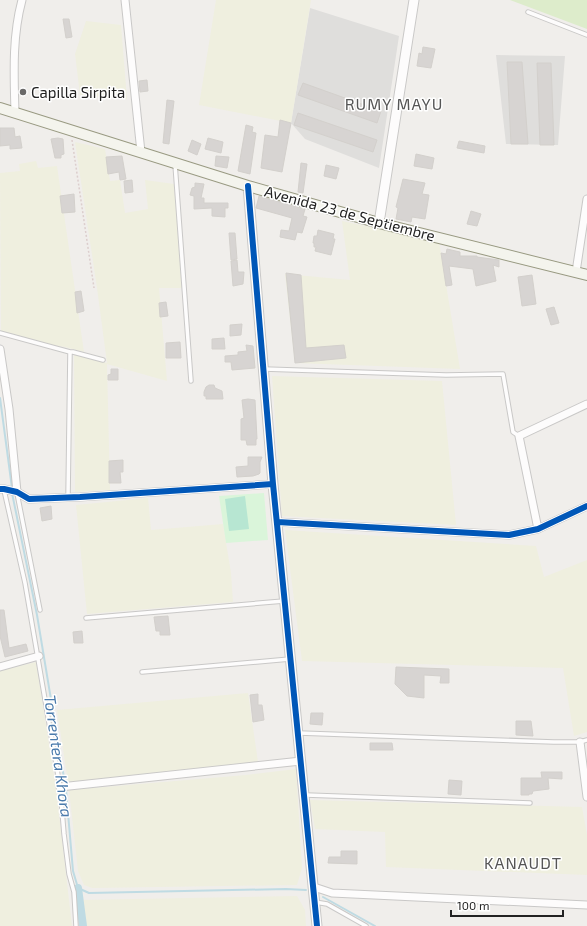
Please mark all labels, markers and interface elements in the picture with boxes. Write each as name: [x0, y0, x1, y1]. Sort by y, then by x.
place label: Capilla Sirpita: [31, 83, 125, 101]
marker: Capilla Sirpita: [18, 87, 28, 97]
district label: RUMY MAYU: [345, 94, 443, 113]
street label: Avenida 23 de Septiembre: [263, 182, 437, 244]
water label: Torrentera Khora: [41, 693, 77, 819]
district label: KANAUDT: [484, 853, 562, 872]
scale bar: [451, 892, 563, 918]
text: 100 m: [457, 898, 489, 912]

